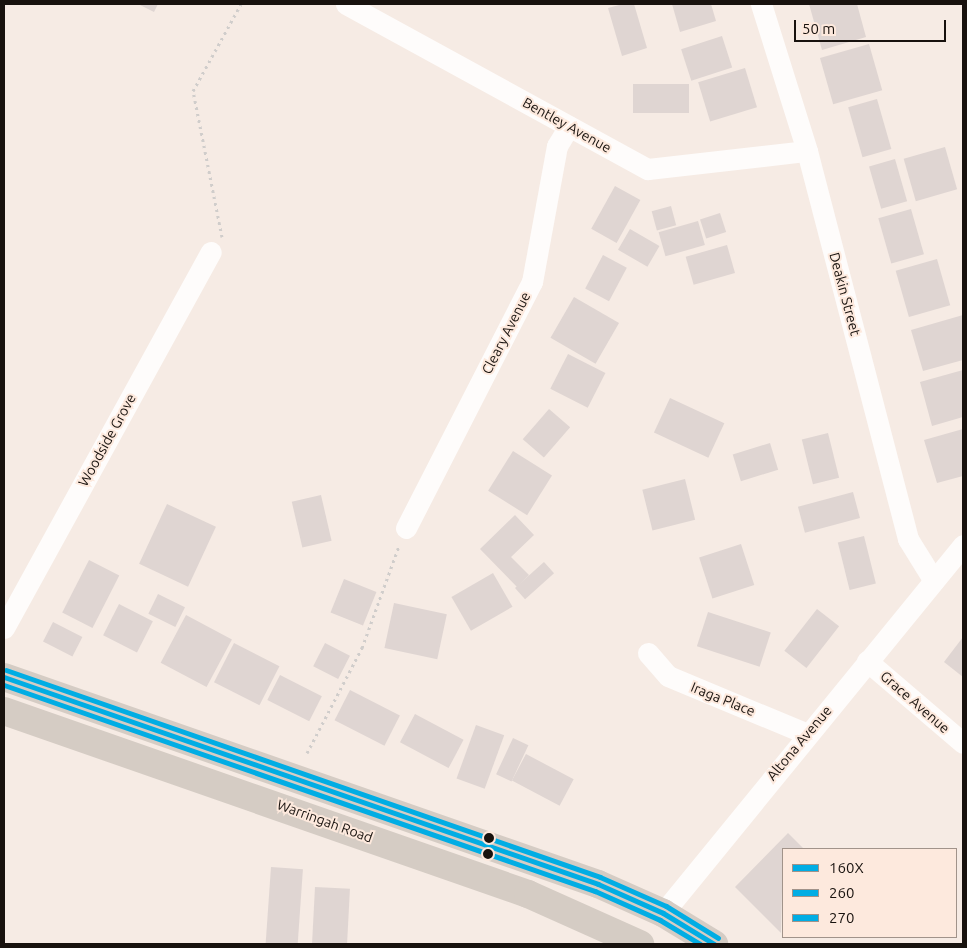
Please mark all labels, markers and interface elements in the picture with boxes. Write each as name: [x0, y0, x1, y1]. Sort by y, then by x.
scale bar: [797, 10, 950, 42]
text: 50 m: [802, 20, 835, 37]
street label: Bentley Avenue: [520, 94, 614, 156]
street label: Deakin Street: [826, 250, 864, 338]
street label: Cleary Avenue: [478, 289, 534, 377]
street label: Woodside Grove: [75, 391, 139, 489]
street label: Grace Avenue: [877, 667, 953, 737]
street label: Iraga Place: [688, 678, 758, 720]
street label: Altona Avenue: [763, 702, 835, 784]
street label: Warringah Road: [275, 796, 375, 846]
unlabelled marker: [484, 833, 494, 843]
legend: [782, 848, 957, 938]
unlabelled marker: [483, 849, 493, 859]
text: 160X: [829, 859, 864, 876]
text: 260: [829, 884, 854, 901]
text: 270: [829, 909, 854, 926]

